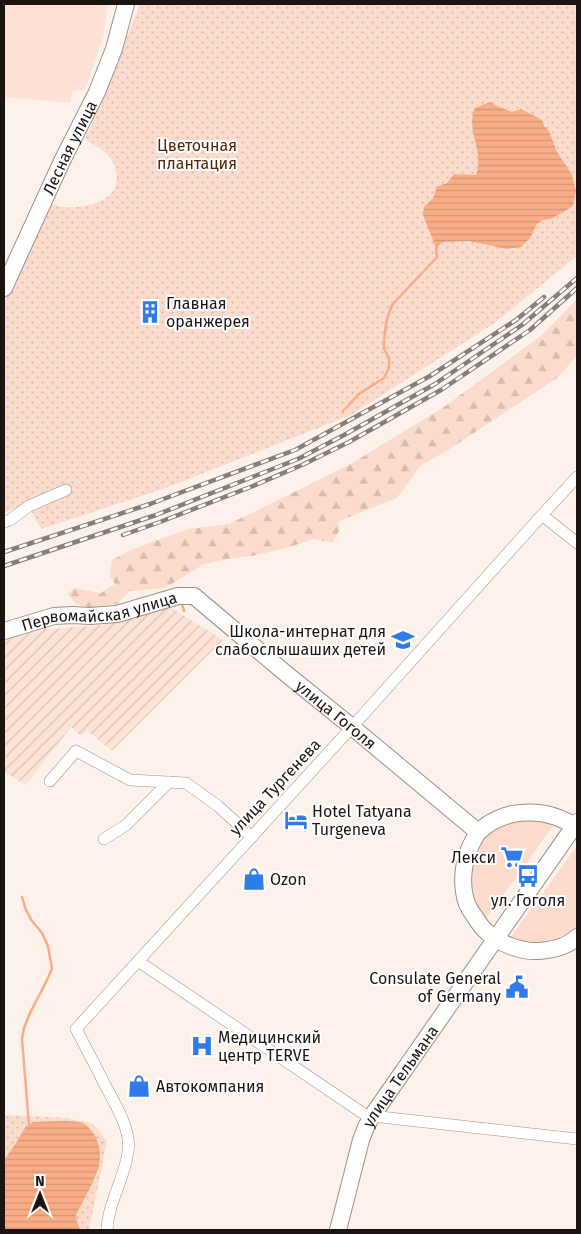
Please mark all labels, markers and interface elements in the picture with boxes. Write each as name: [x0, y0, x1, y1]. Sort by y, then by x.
street label: Лесная улица: [38, 97, 101, 198]
park label: Цветочная плантация: [157, 136, 237, 173]
place label: Главная оранжерея: [166, 294, 250, 331]
building icon: Главная оранжерея: [137, 299, 163, 325]
street label: Первомайская улица: [19, 587, 179, 635]
place label: Школа-интернат для слабослышаших детей: [215, 622, 386, 659]
school or university icon: Школа-интернат для слабослышаших детей: [390, 627, 416, 653]
street label: улица Гоголя: [292, 676, 380, 753]
street label: улица Тургенева: [225, 735, 325, 839]
place label: Hotel Tatyana Turgeneva: [312, 802, 412, 839]
hotel icon: Hotel Tatyana Turgeneva: [283, 807, 309, 833]
supermarket icon: Лекси: [499, 844, 525, 870]
place label: Лекси: [451, 848, 496, 867]
bus stop icon: ул. Гоголя: [515, 863, 541, 889]
shop icon: Ozon: [241, 866, 267, 892]
place label: Ozon: [270, 870, 307, 889]
place label: ул. Гоголя: [491, 891, 565, 910]
place label: Consulate General of Germany: [369, 969, 501, 1006]
public building icon: Consulate General of Germany: [504, 974, 530, 1000]
street label: улица Тельмана: [358, 1021, 442, 1131]
place label: Медицинский центр TERVE: [218, 1028, 321, 1065]
hospital icon: Медицинский центр TERVE: [189, 1033, 215, 1059]
shop icon: Автокомпания: [126, 1073, 152, 1099]
place label: Автокомпания: [156, 1077, 264, 1096]
north arrow: [15, 1169, 65, 1219]
text: N: [35, 1173, 45, 1190]

